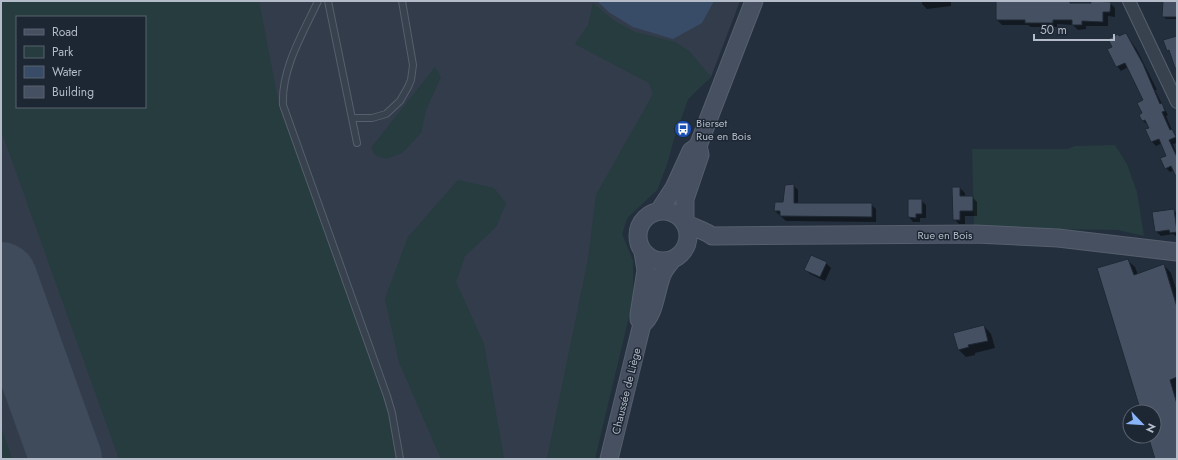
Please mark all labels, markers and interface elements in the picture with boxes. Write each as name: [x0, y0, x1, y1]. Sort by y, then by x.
legend: [16, 16, 146, 108]
scale bar: [1034, 16, 1114, 42]
text: 50 m: [1040, 21, 1067, 39]
text: Road: [52, 23, 78, 41]
text: Park: [52, 43, 74, 61]
text: Water: [52, 63, 83, 81]
text: Building: [52, 83, 94, 101]
place label: Bierset Rue en Bois: [696, 115, 752, 144]
bus stop icon: Bierset Rue en Bois: [673, 119, 693, 139]
street label: Rue en Bois: [917, 227, 973, 243]
street label: Chaussée de Liège: [608, 346, 645, 436]
north arrow: [1122, 404, 1162, 444]
text: N: [1142, 421, 1160, 436]

